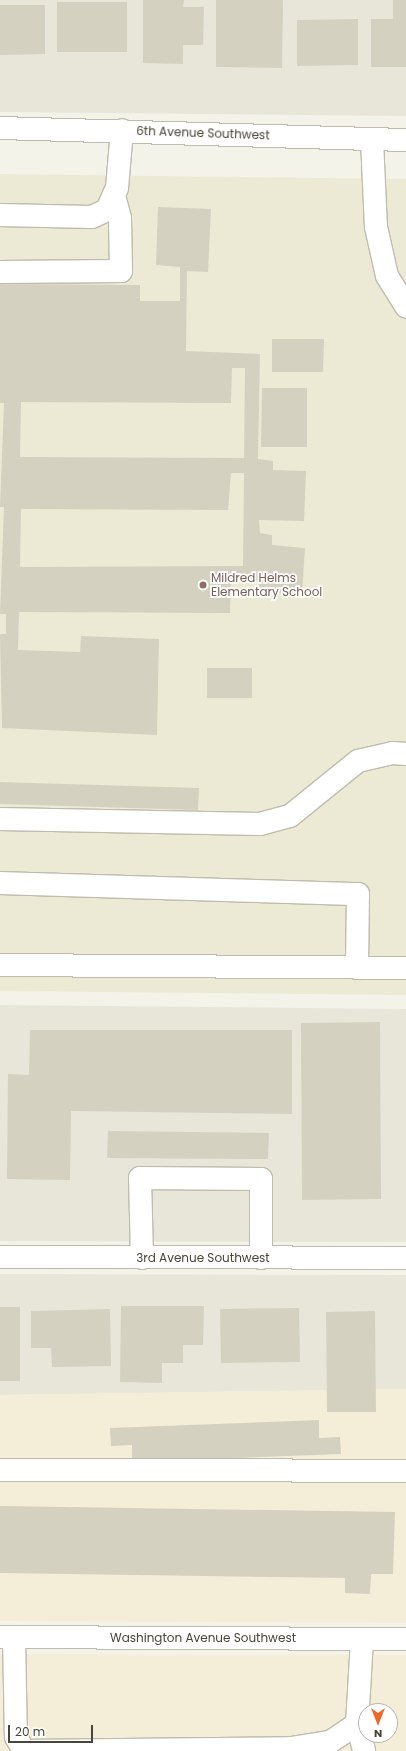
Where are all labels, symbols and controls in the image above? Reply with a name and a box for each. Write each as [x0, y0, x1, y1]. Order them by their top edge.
street label: 6th Avenue Southwest [136, 123, 270, 143]
place label: Mildred Helms Elementary School [211, 571, 322, 599]
marker: Mildred Helms Elementary School [198, 580, 208, 590]
street label: 3rd Avenue Southwest [136, 1251, 270, 1265]
street label: Washington Avenue Southwest [110, 1631, 296, 1645]
north arrow [358, 1703, 398, 1743]
scale bar [10, 1717, 95, 1743]
text: 20 m [15, 1723, 45, 1740]
text: N [374, 1726, 382, 1742]

